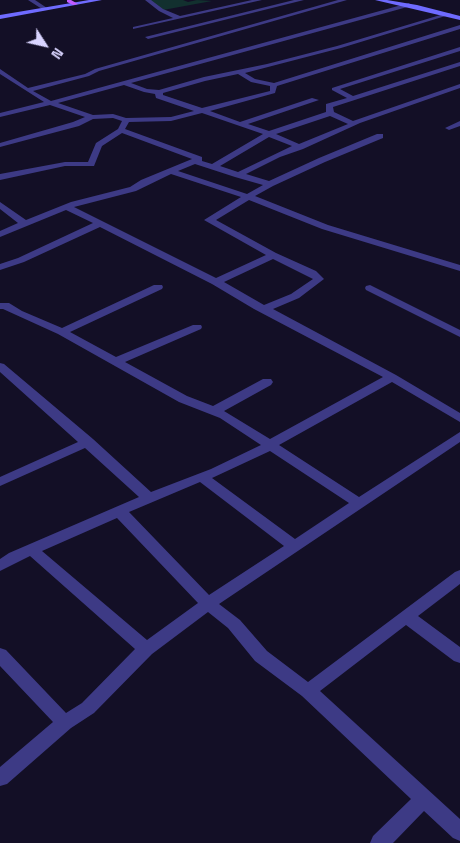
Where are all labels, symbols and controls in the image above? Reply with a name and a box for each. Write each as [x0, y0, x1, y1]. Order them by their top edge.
north arrow [20, 20, 70, 70]
text: N [47, 45, 67, 63]

